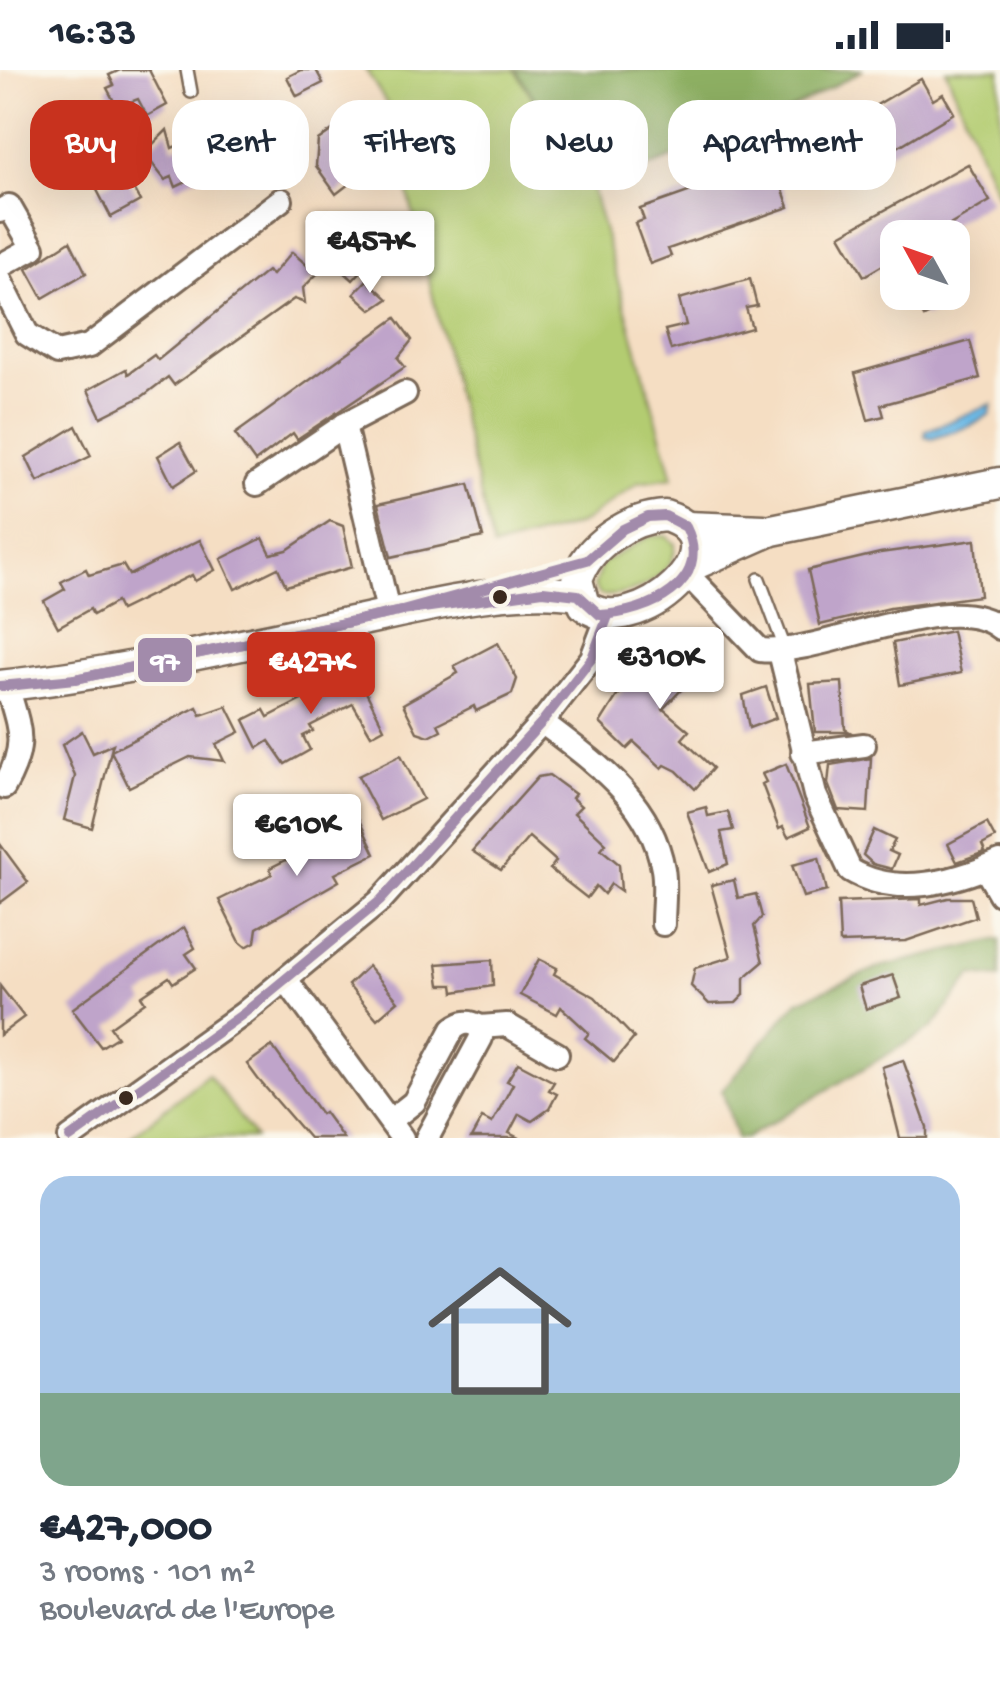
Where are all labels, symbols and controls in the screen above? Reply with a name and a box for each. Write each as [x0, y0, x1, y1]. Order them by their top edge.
text: 16:33 [50, 13, 136, 57]
chip: Buy [30, 100, 152, 190]
chip: Rent [172, 100, 309, 190]
chip: Filters [329, 100, 490, 190]
chip: New [510, 100, 648, 190]
chip: Apartment [668, 100, 896, 190]
pin: €457K [300, 211, 440, 296]
north arrow [880, 220, 970, 310]
map controls [880, 220, 970, 310]
text: €457K [327, 224, 413, 262]
unlabelled marker [490, 587, 510, 607]
pin: €310K [590, 627, 730, 712]
pin: €427K [241, 632, 381, 717]
line badge: 97 [136, 636, 194, 684]
text: €310K [618, 640, 702, 678]
text: €427K [269, 645, 353, 683]
text: 97 [149, 648, 181, 681]
pin: €610K [227, 794, 367, 879]
text: €610K [255, 807, 339, 845]
unlabelled marker [116, 1088, 136, 1108]
icon: home [410, 1241, 590, 1421]
text: €427,000 [40, 1506, 212, 1555]
text: 3 rooms · 101 m² [40, 1555, 255, 1593]
text: Boulevard de l'Europe [40, 1593, 334, 1631]

